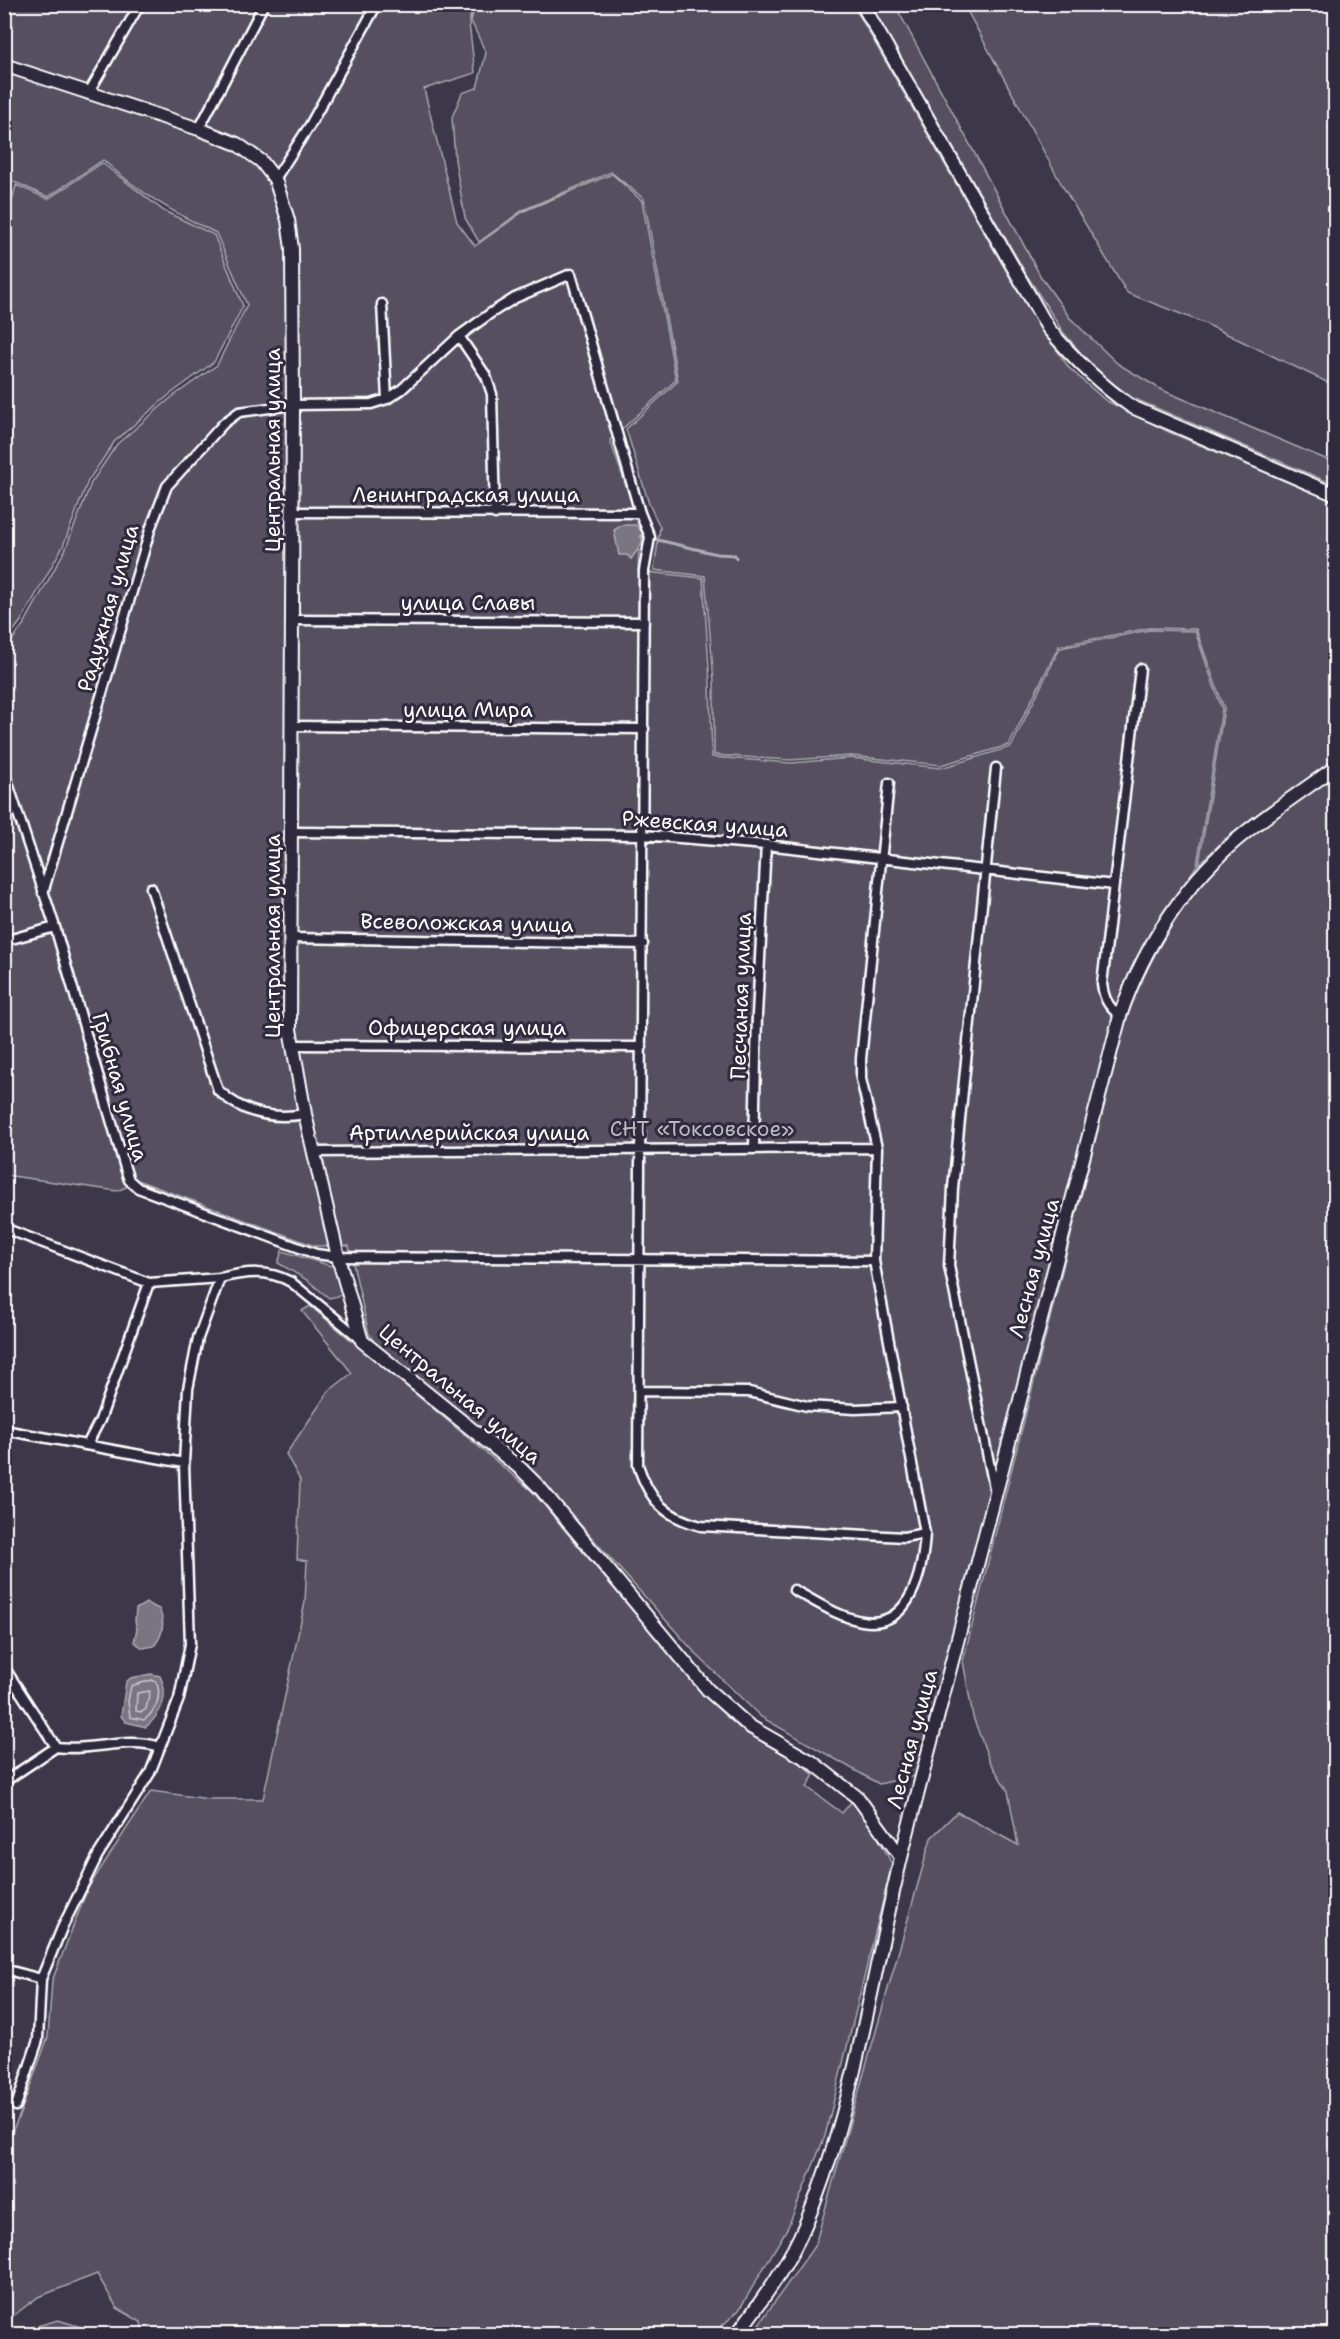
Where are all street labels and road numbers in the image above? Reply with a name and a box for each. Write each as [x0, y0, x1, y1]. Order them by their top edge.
street label: Центральная улица [259, 348, 287, 552]
street label: Ленинградская улица [352, 481, 580, 509]
street label: Радужная улица [71, 521, 145, 695]
street label: улица Славы [401, 589, 535, 617]
street label: улица Мира [403, 696, 533, 724]
street label: Ржевская улица [621, 804, 789, 844]
street label: Центральная улица [259, 834, 287, 1038]
street label: Всеволожская улица [360, 907, 574, 939]
street label: Песчаная улица [724, 912, 758, 1080]
street label: Грибная улица [85, 1009, 155, 1165]
street label: Офицерская улица [368, 1014, 566, 1042]
street label: Артиллерийская улица [349, 1119, 589, 1147]
street label: Лесная улица [1002, 1195, 1066, 1341]
street label: Центральная улица [373, 1318, 547, 1470]
street label: Лесная улица [880, 1666, 944, 1812]

